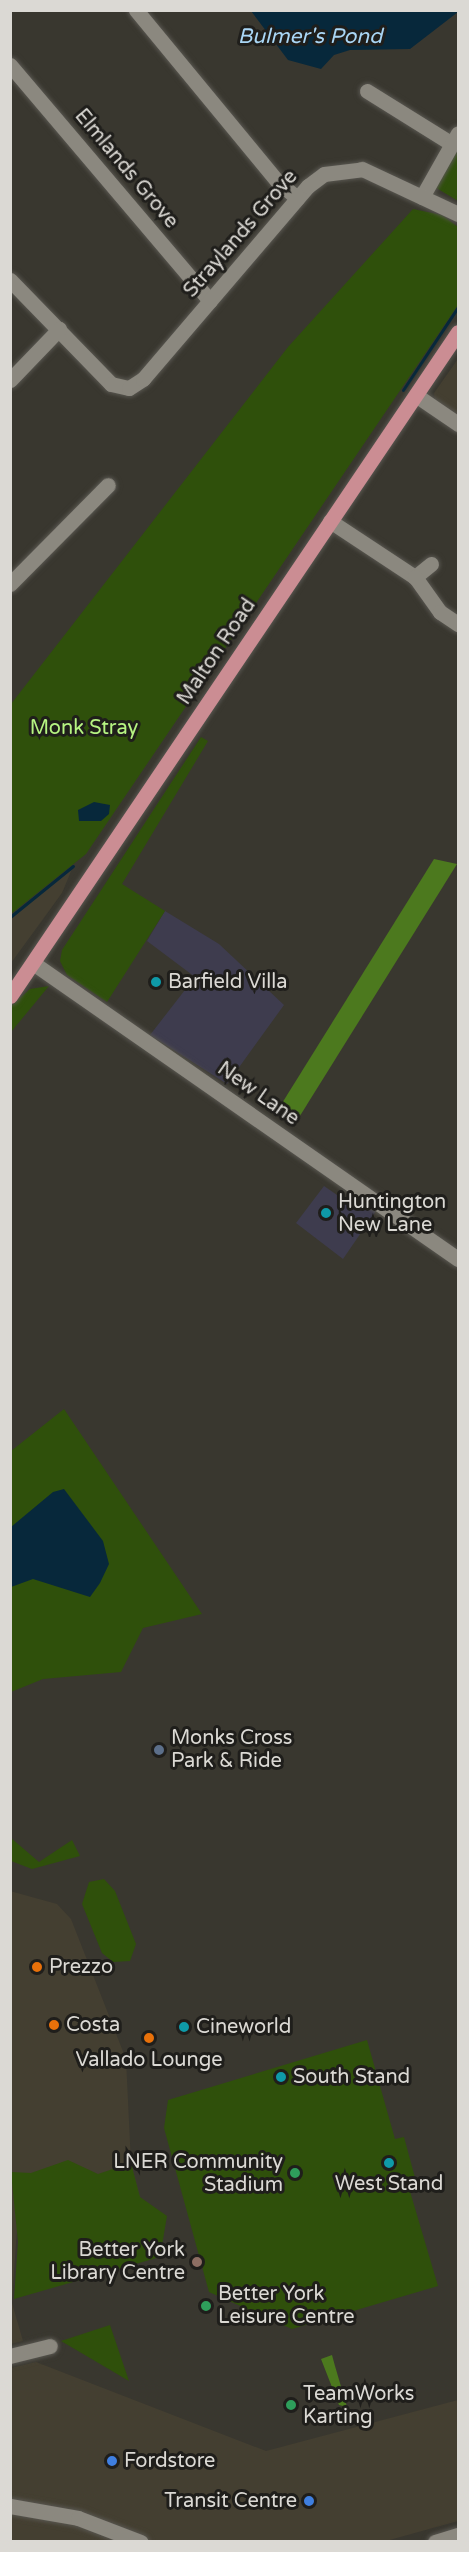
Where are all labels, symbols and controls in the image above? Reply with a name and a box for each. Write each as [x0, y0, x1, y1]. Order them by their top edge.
water label: Bulmer's Pond [238, 24, 382, 50]
street label: Elmlands Grove [69, 105, 183, 233]
street label: Straylands Grove [179, 165, 303, 303]
street label: Malton Road [173, 594, 261, 710]
park label: Monk Stray [30, 716, 138, 740]
place label: Barfield Villa [168, 970, 287, 994]
marker: Barfield Villa [149, 975, 163, 989]
street label: New Lane [212, 1057, 304, 1131]
place label: Huntington New Lane [338, 1190, 446, 1237]
marker: Huntington New Lane [319, 1206, 333, 1220]
place label: Monks Cross Park & Ride [171, 1726, 292, 1773]
marker: Monks Cross Park & Ride [152, 1743, 166, 1757]
place label: Prezzo [49, 1955, 113, 1979]
marker: Prezzo [30, 1960, 44, 1974]
place label: Costa [66, 2013, 120, 2037]
place label: Cineworld [196, 2015, 291, 2039]
marker: Costa [47, 2018, 61, 2032]
marker: Cineworld [177, 2020, 191, 2034]
marker: Vallado Lounge [142, 2031, 156, 2045]
place label: Vallado Lounge [75, 2048, 223, 2072]
place label: South Stand [293, 2065, 410, 2089]
marker: South Stand [274, 2070, 288, 2084]
place label: LNER Community Stadium [113, 2150, 283, 2197]
marker: West Stand [382, 2156, 396, 2170]
marker: LNER Community Stadium [288, 2166, 302, 2180]
place label: West Stand [335, 2172, 443, 2196]
place label: Better York Library Centre [50, 2238, 185, 2285]
marker: Better York Library Centre [190, 2255, 204, 2269]
place label: Better York Leisure Centre [218, 2282, 355, 2329]
marker: Better York Leisure Centre [199, 2299, 213, 2313]
place label: TeamWorks Karting [303, 2382, 414, 2429]
marker: TeamWorks Karting [284, 2398, 298, 2412]
place label: Fordstore [124, 2449, 215, 2473]
marker: Fordstore [105, 2454, 119, 2468]
place label: Transit Centre [164, 2489, 297, 2513]
marker: Transit Centre [302, 2494, 316, 2508]

